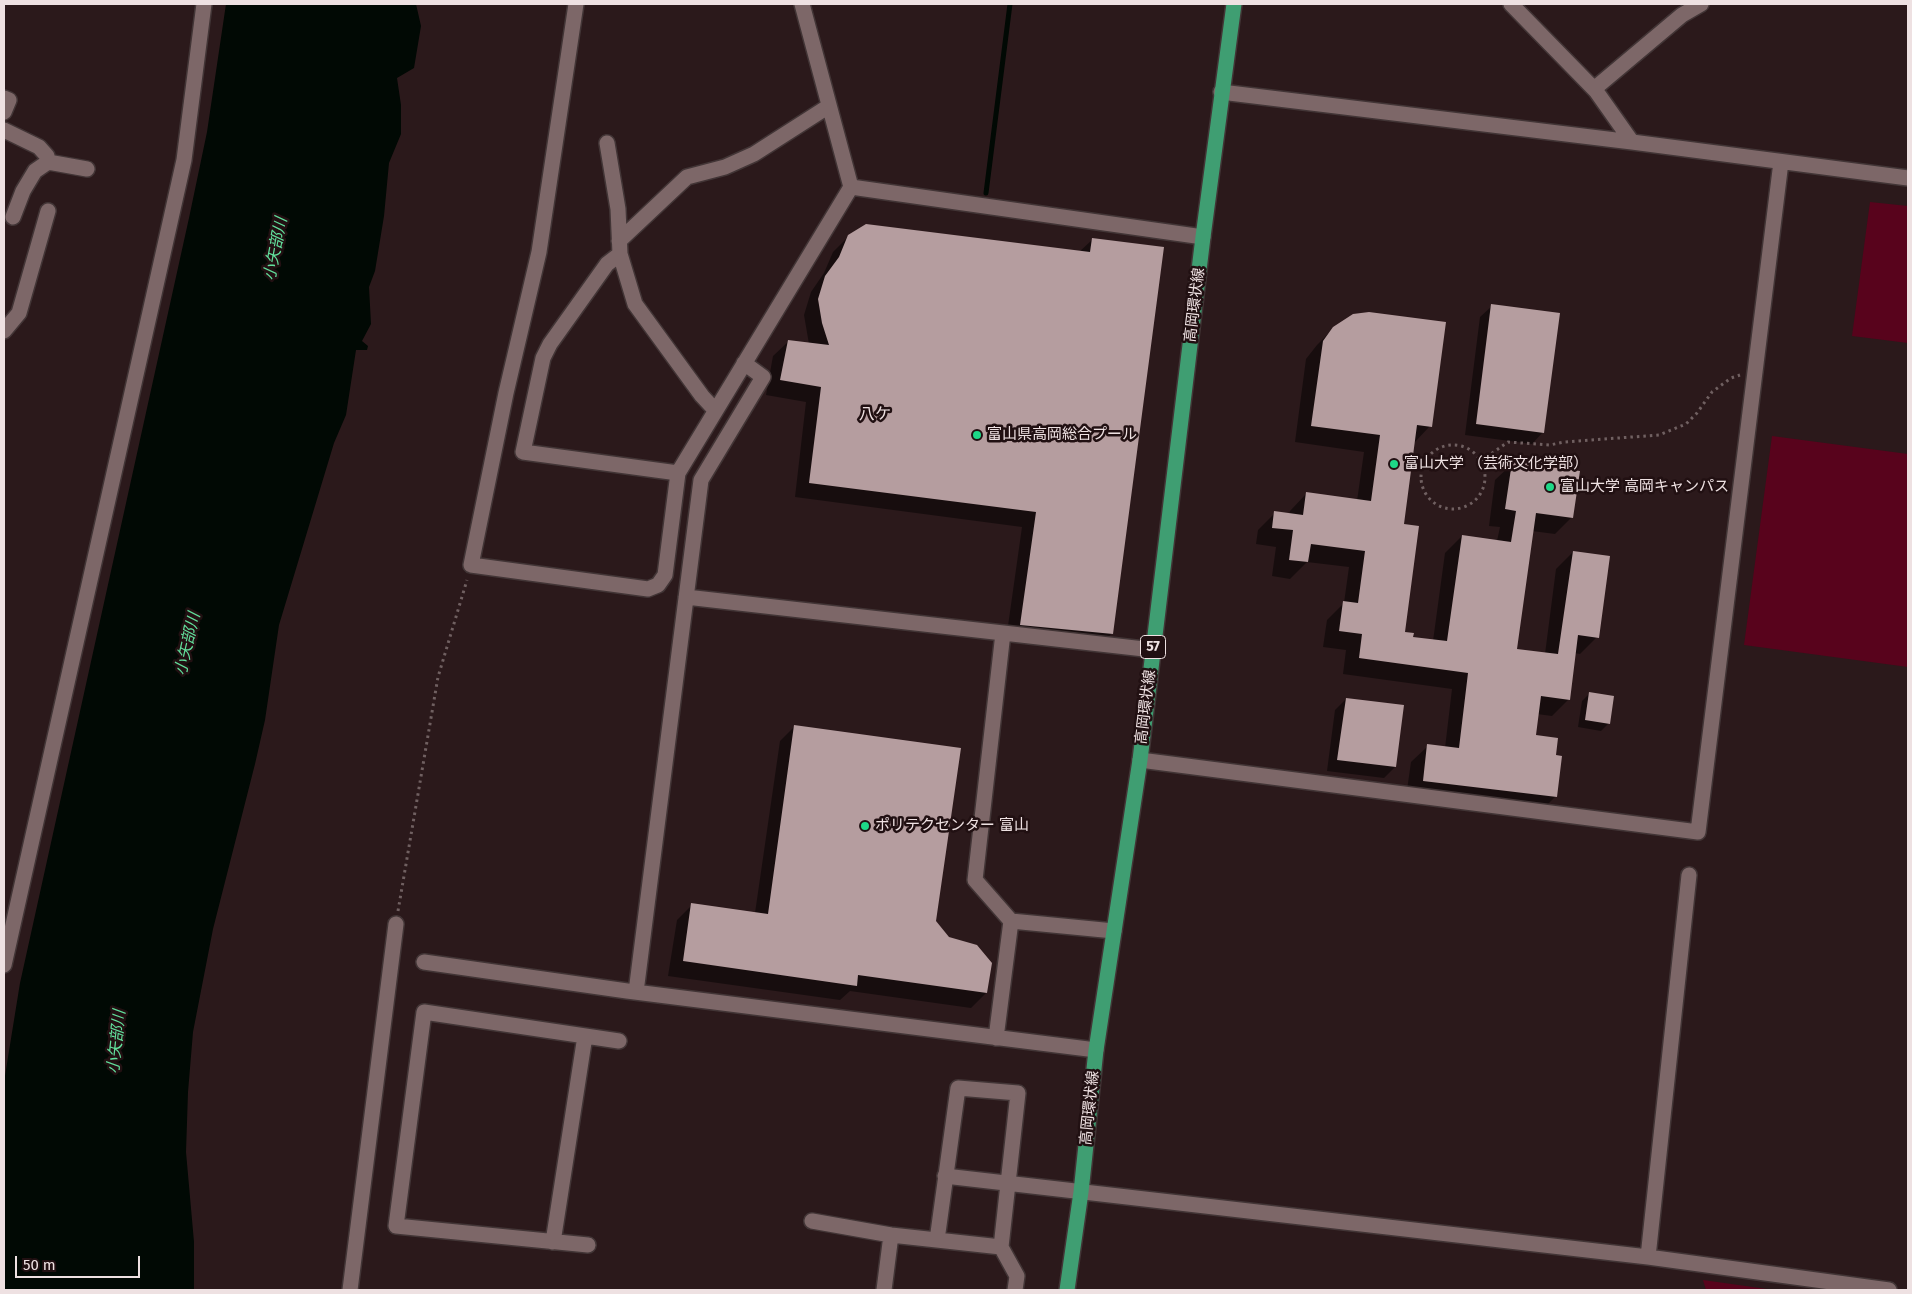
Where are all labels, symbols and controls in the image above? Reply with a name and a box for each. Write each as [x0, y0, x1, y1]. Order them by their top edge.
water label: 小矢部川 [260, 216, 292, 282]
street label: 高岡環状線 [1181, 267, 1209, 343]
district label: 八ケ [859, 405, 891, 425]
place label: 富山県高岡総合プール [987, 426, 1137, 444]
marker: 富山県高岡総合プール [971, 429, 983, 441]
place label: 富山大学 （芸術文化学部） [1404, 455, 1588, 473]
marker: 富山大学 （芸術文化学部） [1388, 458, 1400, 470]
place label: 富山大学 高岡キャンパス [1560, 478, 1729, 496]
marker: 富山大学 高岡キャンパス [1544, 481, 1556, 493]
water label: 小矢部川 [171, 611, 205, 677]
road number: 57 [1140, 636, 1166, 659]
street label: 高岡環状線 [1132, 669, 1160, 745]
place label: ポリテクセンター 富山 [875, 817, 1029, 835]
marker: ポリテクセンター 富山 [859, 820, 871, 832]
water label: 小矢部川 [104, 1009, 130, 1075]
street label: 高岡環状線 [1077, 1070, 1103, 1146]
scale bar [18, 1246, 142, 1278]
text: 50 m [23, 1256, 56, 1274]

